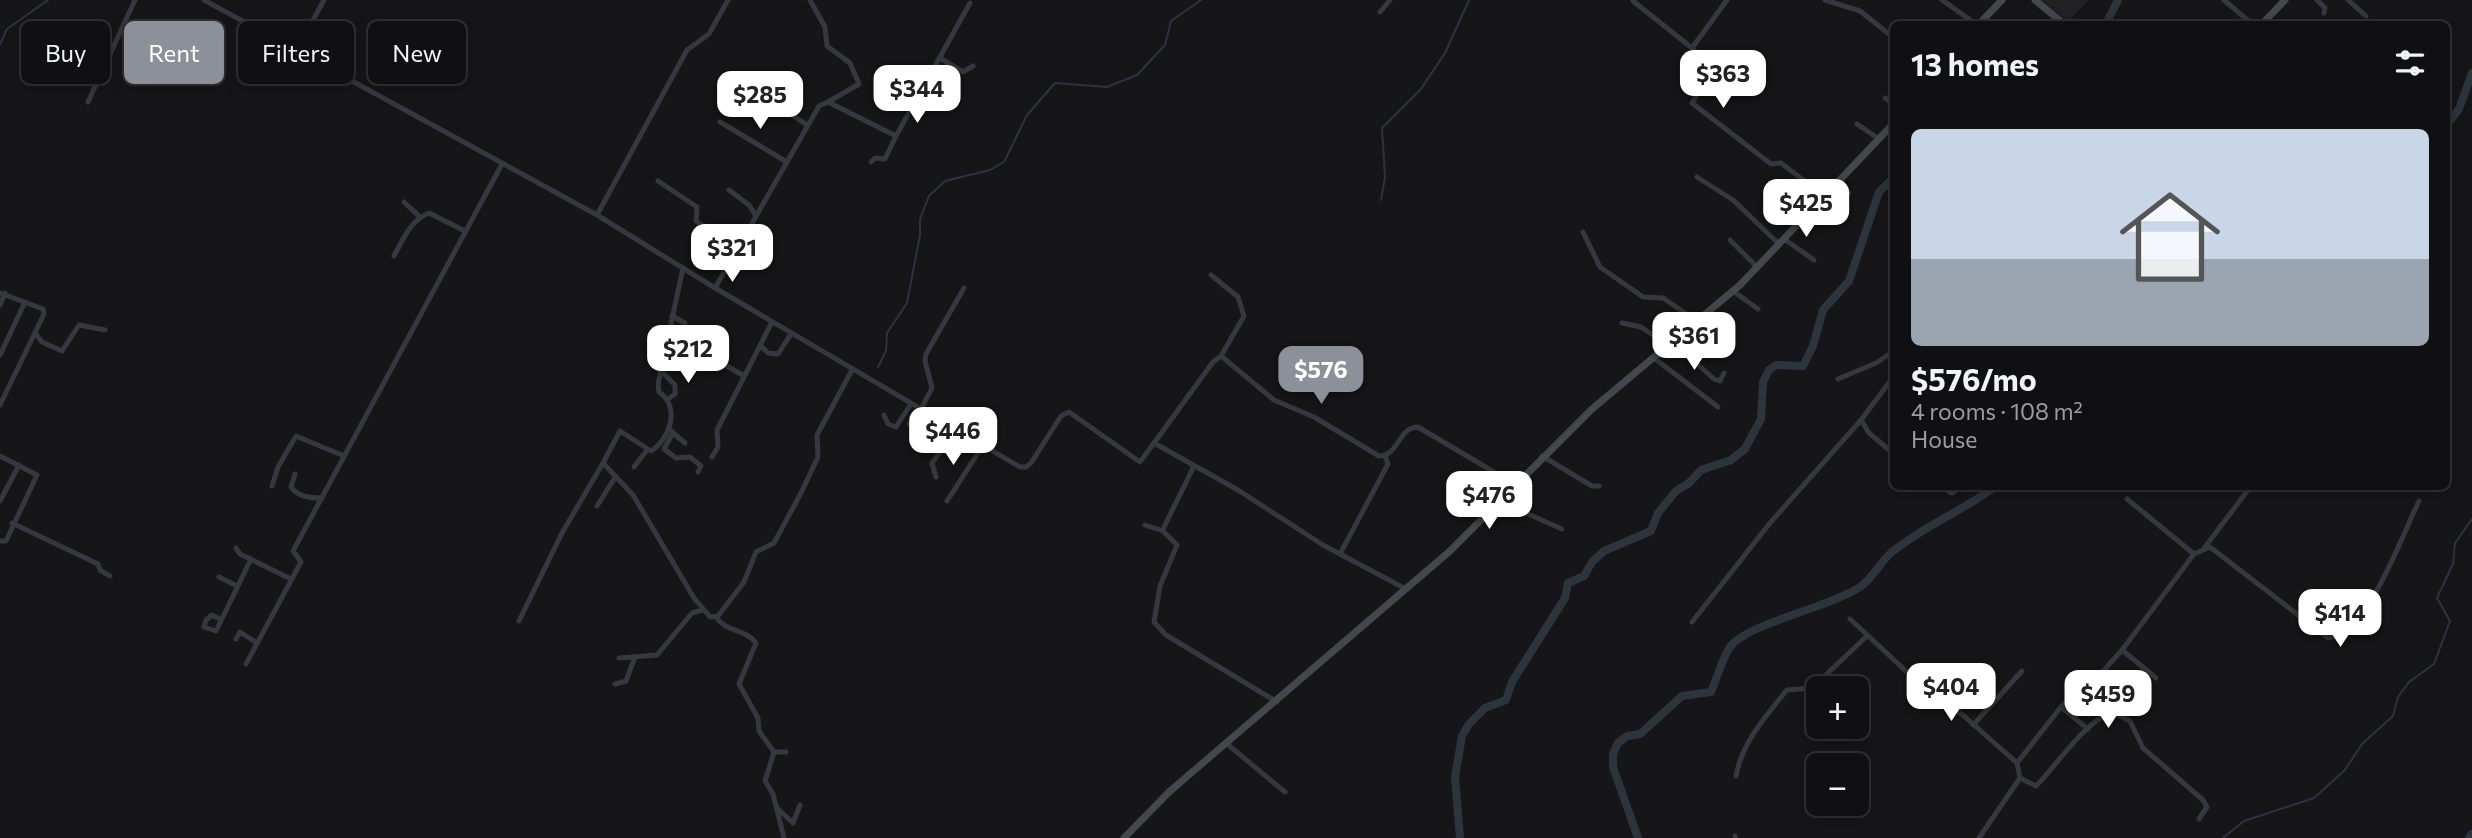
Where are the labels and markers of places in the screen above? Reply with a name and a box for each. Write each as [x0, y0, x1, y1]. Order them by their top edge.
pin: $363 [1682, 50, 1764, 110]
pin: $344 [876, 66, 958, 125]
pin: $285 [719, 72, 801, 131]
pin: $425 [1765, 180, 1847, 239]
pin: $321 [691, 224, 773, 284]
pin: $361 [1653, 312, 1735, 372]
pin: $212 [647, 326, 729, 385]
pin: $576 [1280, 346, 1362, 406]
pin: $446 [912, 407, 994, 467]
pin: $476 [1448, 472, 1530, 531]
pin: $414 [2299, 590, 2381, 649]
pin: $404 [1910, 664, 1992, 723]
pin: $459 [2067, 670, 2149, 730]

